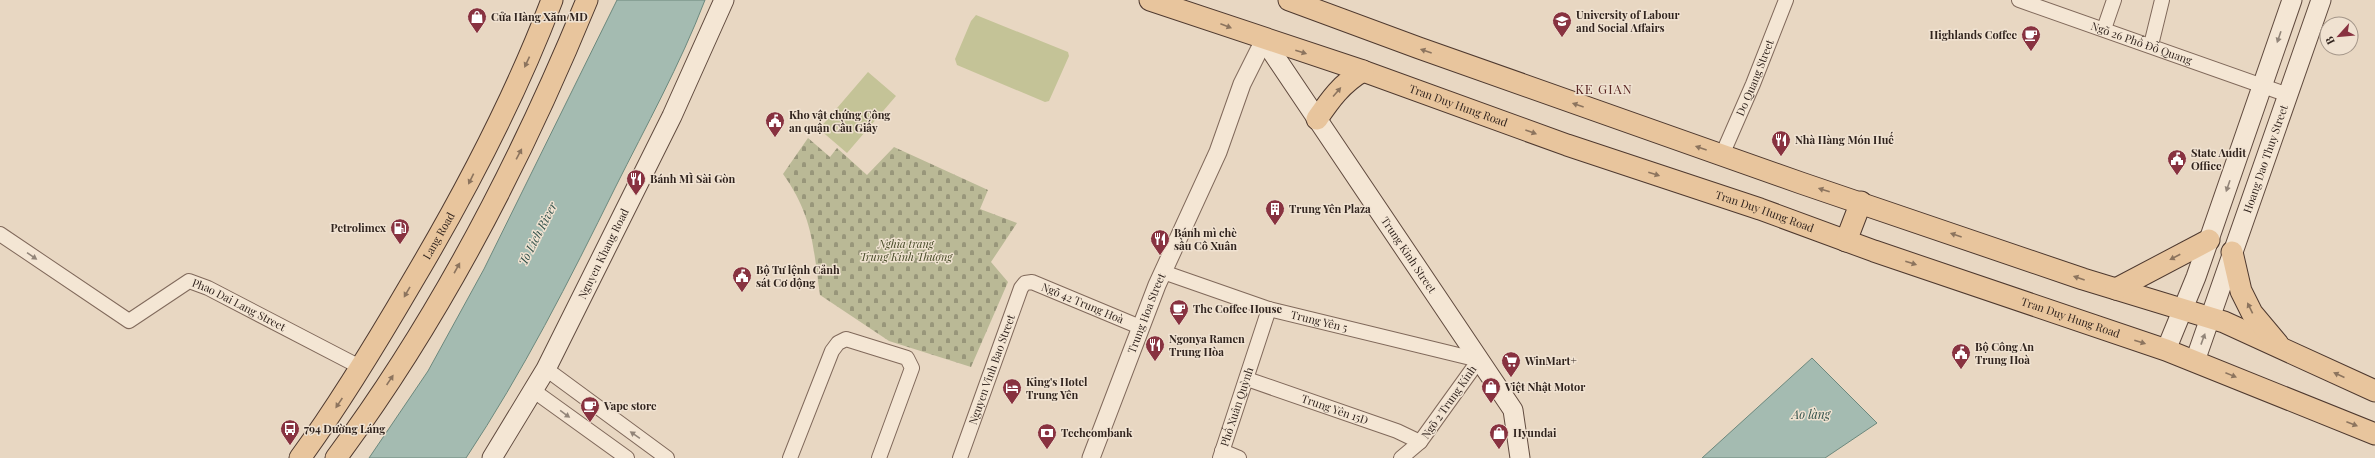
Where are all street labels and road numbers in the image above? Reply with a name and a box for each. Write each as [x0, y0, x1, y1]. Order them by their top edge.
street label: Ngõ 26 Phố Đỗ Quang [2089, 18, 2195, 68]
street label: Do Quang Street [1732, 37, 1777, 118]
street label: Tran Duy Hung Road [1407, 80, 1510, 130]
street label: Hoang Dao Thuy Street [2239, 102, 2291, 215]
street label: Tran Duy Hung Road [1713, 187, 1817, 235]
street label: Nguyen Khang Road [574, 205, 632, 301]
street label: Lang Road [419, 209, 458, 262]
street label: Trung Kinh Street [1378, 213, 1440, 296]
street label: Trung Hoa Street [1124, 270, 1169, 355]
street label: Phao Dai Lang Street [190, 275, 289, 334]
street label: Ngõ 42 Trung Hoà [1039, 279, 1127, 327]
street label: Tran Duy Hung Road [2019, 293, 2123, 341]
street label: Trung Yên 5 [1289, 307, 1350, 335]
street label: Nguyen Vinh Bao Street [965, 312, 1018, 427]
street label: Ngõ 2 Trung Kính [1418, 362, 1480, 441]
street label: Phố Xuân Quỳnh [1216, 364, 1257, 448]
street label: Trung Yên 15D [1300, 390, 1371, 428]

